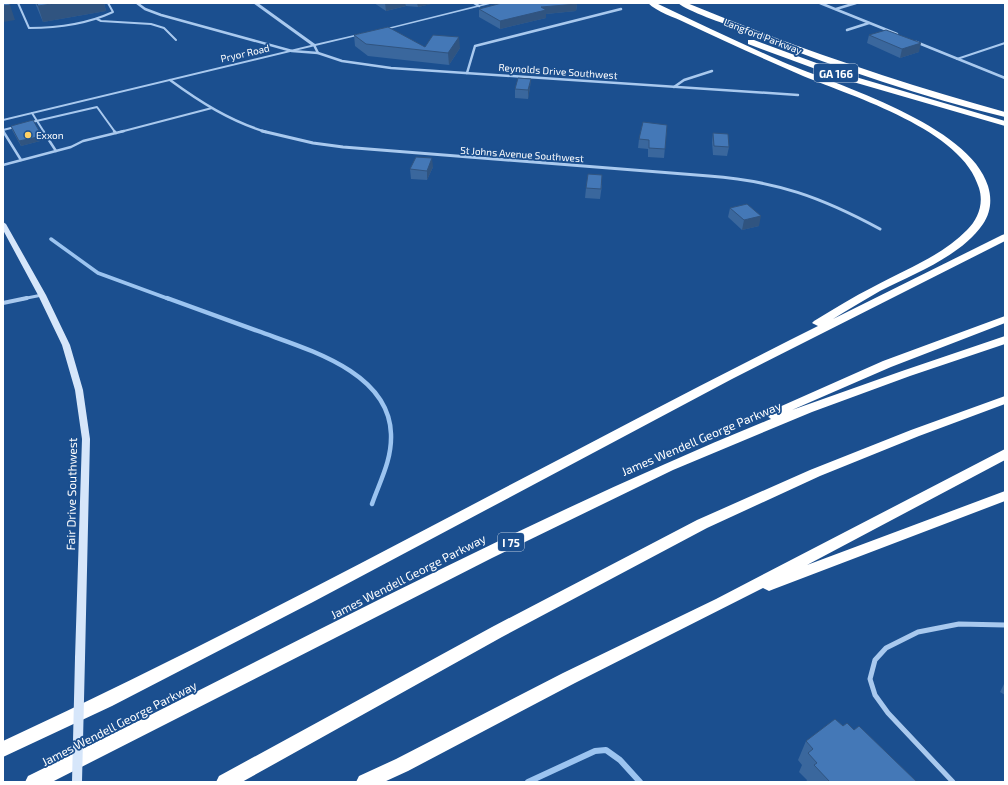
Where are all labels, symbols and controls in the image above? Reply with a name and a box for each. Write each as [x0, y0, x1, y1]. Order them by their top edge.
street label: Langford Parkway [722, 16, 804, 57]
street label: Pryor Road [219, 42, 271, 64]
street label: Reynolds Drive Southwest [498, 61, 618, 81]
road number: GA 166 [814, 64, 858, 82]
place label: Exxon [36, 129, 64, 141]
marker: Exxon [23, 130, 33, 140]
street label: St Johns Avenue Southwest [460, 144, 584, 164]
street label: James Wendell George Parkway [619, 398, 784, 478]
street label: Fair Drive Southwest [63, 437, 79, 551]
street label: James Wendell George Parkway [328, 530, 489, 621]
road number: I 75 [498, 533, 524, 551]
street label: James Wendell George Parkway [39, 677, 200, 768]

